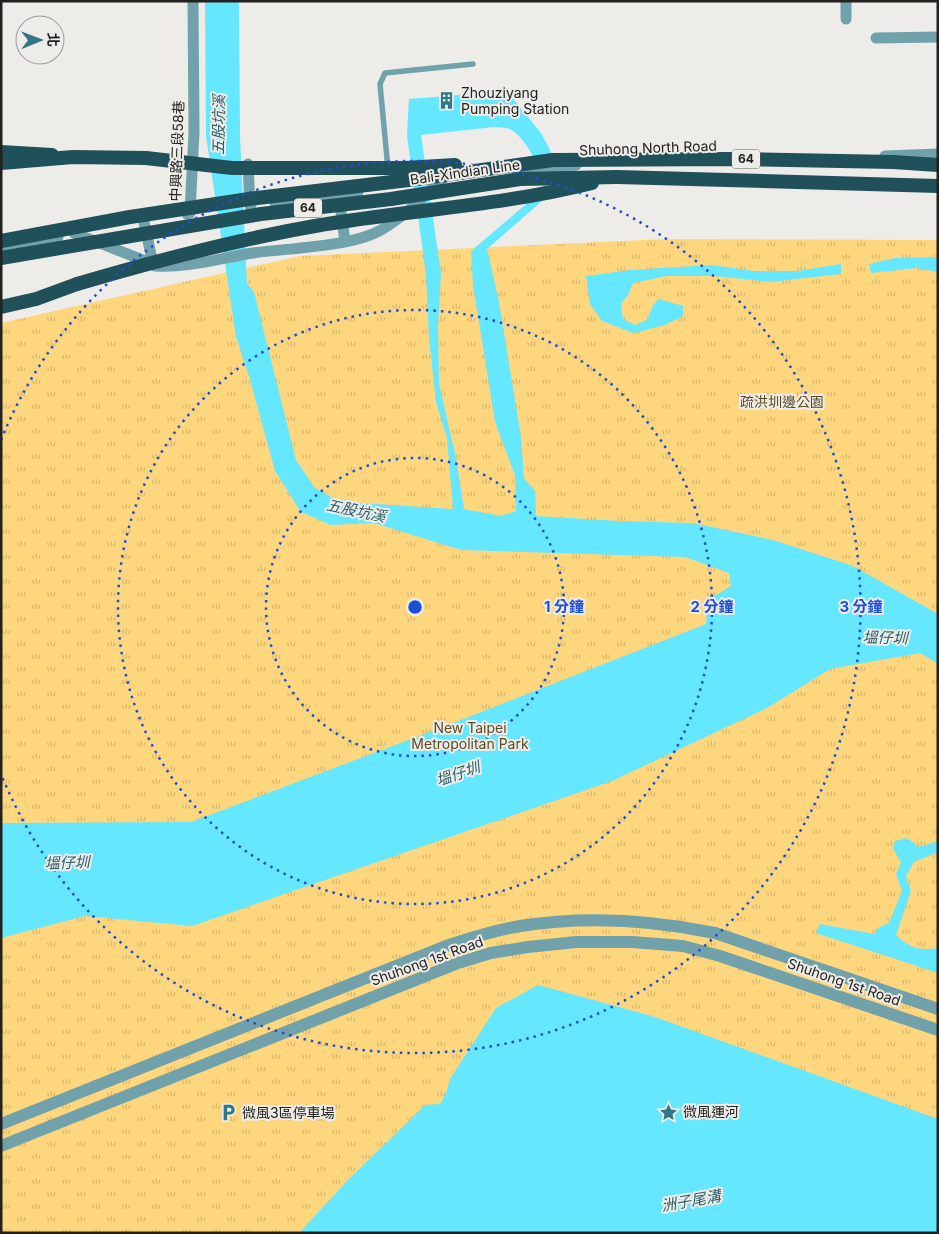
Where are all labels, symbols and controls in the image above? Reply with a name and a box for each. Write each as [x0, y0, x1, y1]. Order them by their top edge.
north arrow [15, 15, 65, 65]
text: 北 [45, 33, 62, 47]
place label: Zhouziyang Pumping Station [461, 84, 569, 117]
building icon: Zhouziyang Pumping Station [437, 91, 457, 111]
water label: 五股坑溪 [208, 93, 229, 155]
street label: 中興路三段58巷 [166, 100, 187, 202]
street label: Shuhong North Road [579, 137, 717, 158]
road number: 64 [732, 150, 760, 168]
street label: Bali-Xindian Line [409, 155, 521, 188]
road number: 64 [294, 198, 322, 218]
park label: 疏洪圳邊公園 [740, 393, 824, 410]
water label: 五股坑溪 [325, 495, 389, 526]
text: 1 分鐘 [544, 597, 584, 616]
text: 2 分鐘 [690, 597, 734, 616]
text: 3 分鐘 [839, 597, 883, 616]
centre of rings [406, 598, 424, 616]
water label: 塭仔圳 [862, 628, 910, 647]
park label: New Taipei Metropolitan Park [411, 719, 529, 752]
water label: 塭仔圳 [433, 757, 484, 790]
water label: 塭仔圳 [44, 852, 92, 873]
street label: Shuhong 1st Road [368, 932, 485, 989]
street label: Shuhong 1st Road [785, 954, 903, 1009]
place icon: 微風運河 [659, 1102, 679, 1122]
parking icon: 微風3區停車場 [218, 1103, 238, 1123]
place label: 微風運河 [683, 1103, 739, 1120]
place label: 微風3區停車場 [242, 1104, 335, 1121]
water label: 洲子尾溝 [660, 1186, 724, 1215]

